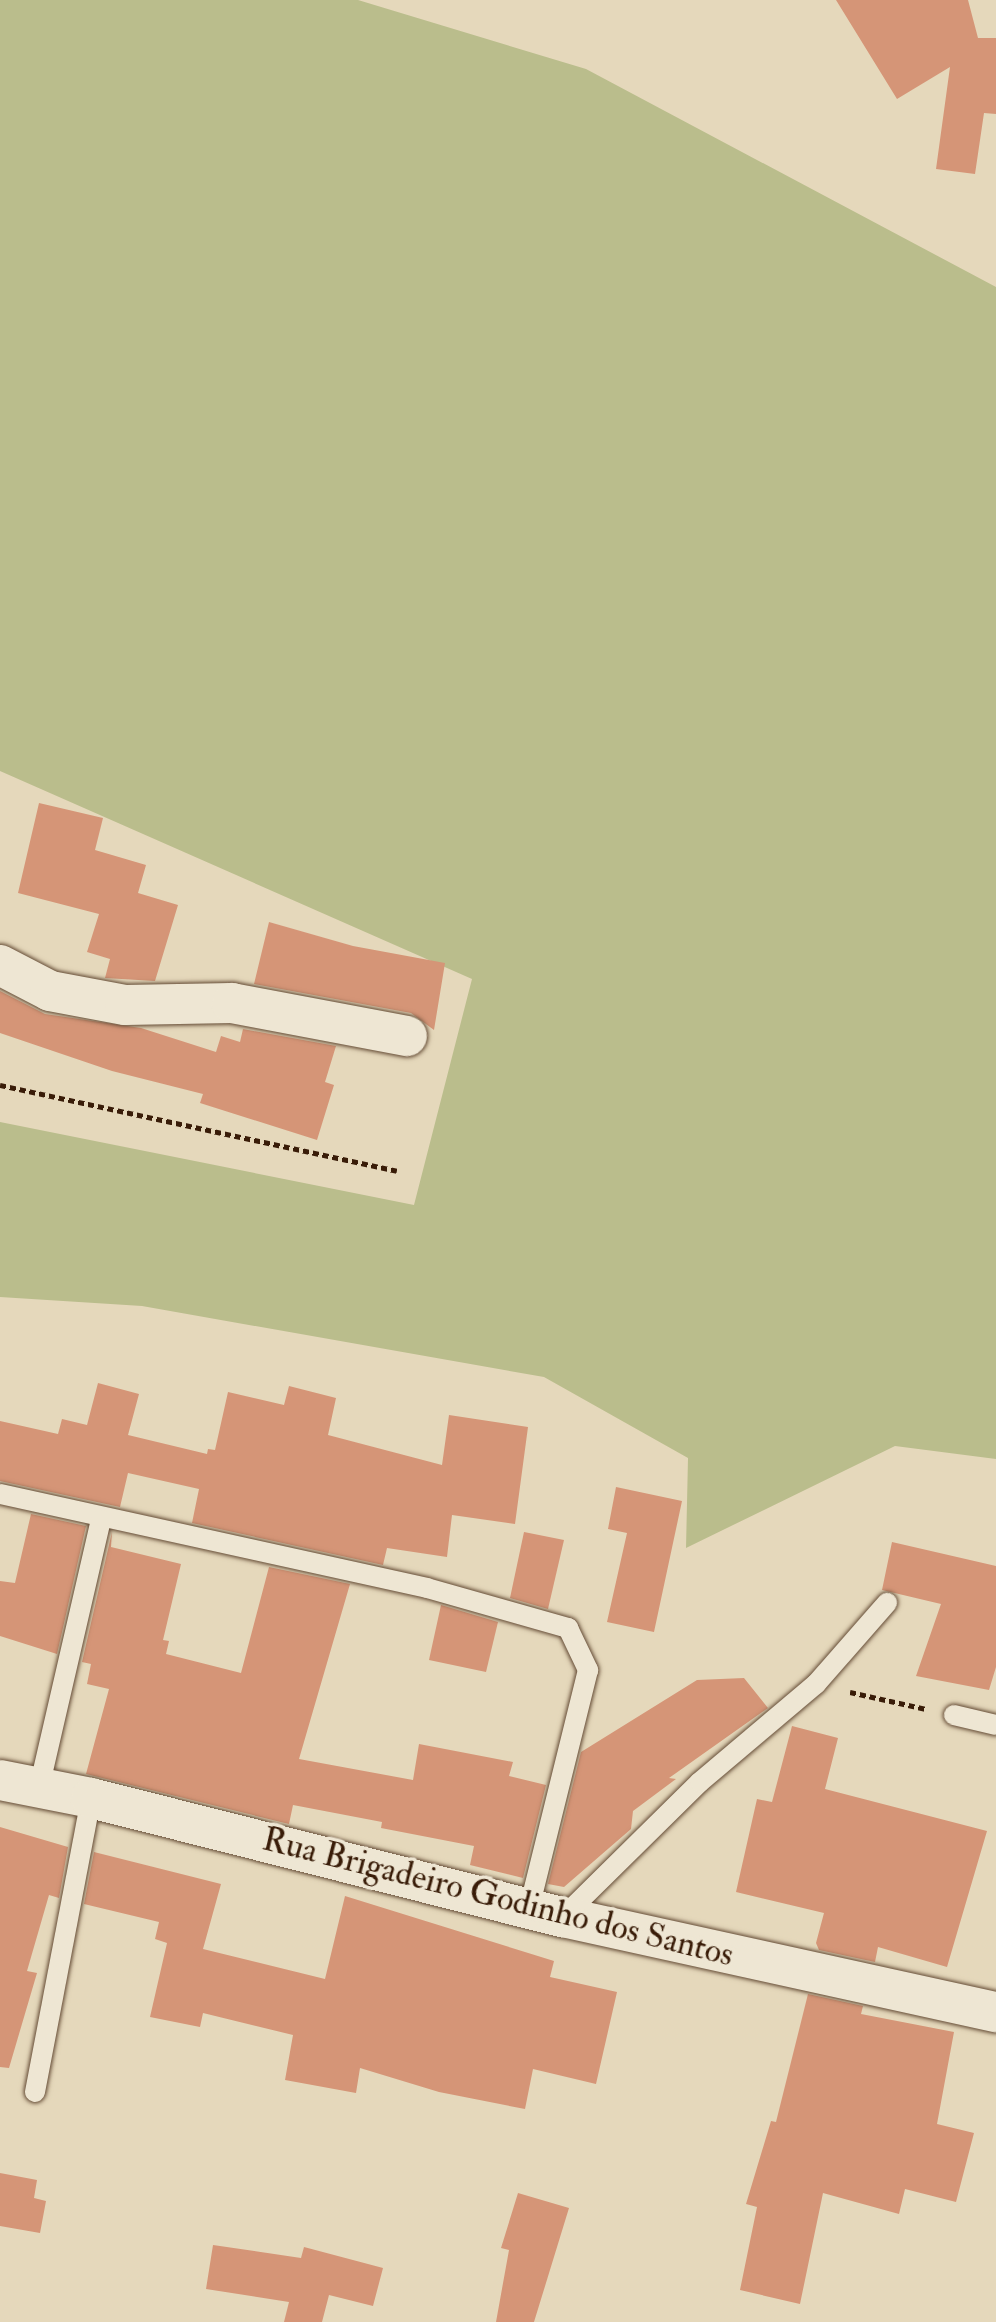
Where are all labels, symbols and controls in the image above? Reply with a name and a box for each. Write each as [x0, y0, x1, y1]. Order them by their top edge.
street label: Rua Brigadeiro Godinho dos Santos [258, 1819, 738, 1975]

